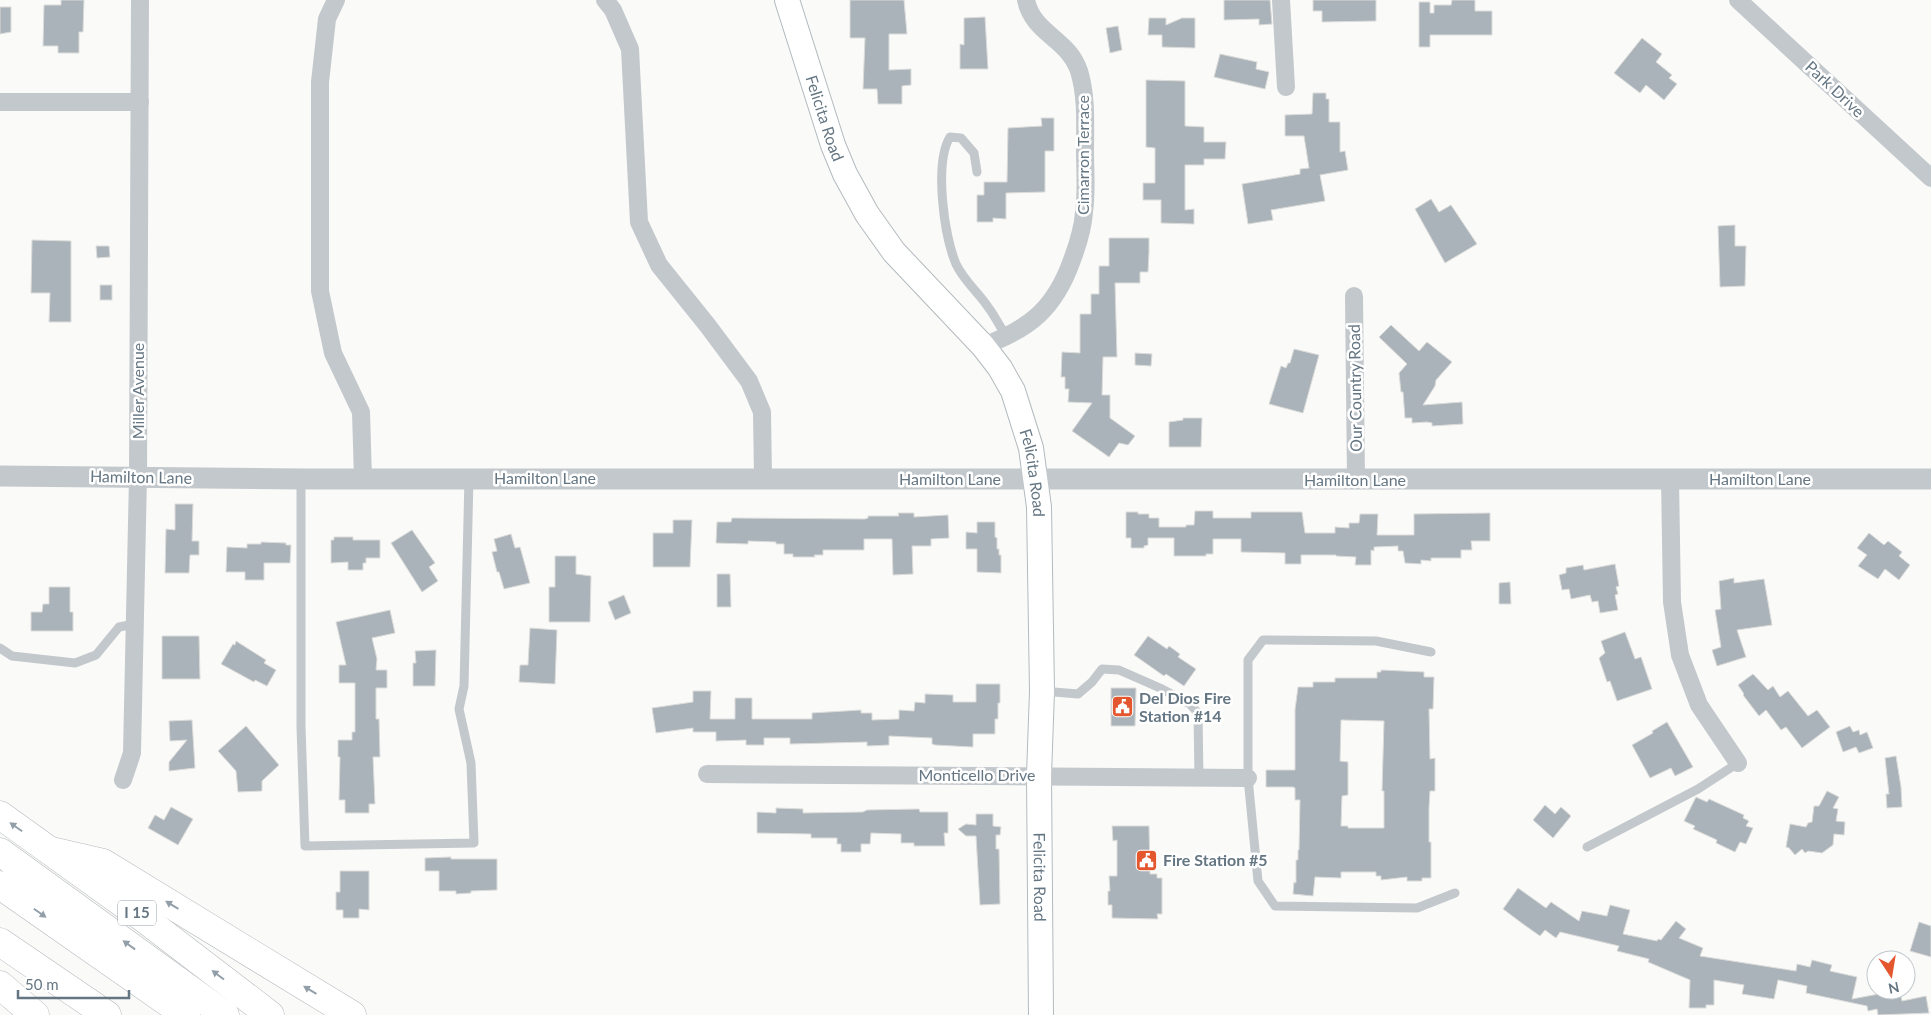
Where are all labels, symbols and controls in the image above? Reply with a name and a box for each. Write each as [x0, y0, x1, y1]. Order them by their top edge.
street label: Park Drive [1802, 57, 1869, 121]
street label: Felicita Road [802, 73, 849, 164]
street label: Cimarron Terrace [1073, 95, 1092, 215]
street label: Our Country Road [1344, 324, 1365, 452]
street label: Miller Avenue [128, 343, 147, 439]
street label: Felicita Road [1016, 426, 1049, 517]
street label: Hamilton Lane [90, 466, 192, 487]
street label: Hamilton Lane [494, 468, 596, 487]
street label: Hamilton Lane [899, 469, 1001, 488]
street label: Hamilton Lane [1709, 469, 1811, 488]
street label: Hamilton Lane [1304, 470, 1406, 489]
place label: Del Dios Fire Station #14 [1139, 688, 1232, 725]
public building icon: Del Dios Fire Station #14 [1111, 695, 1135, 719]
street label: Monticello Drive [918, 765, 1036, 784]
one-way arrow [9, 822, 23, 832]
street label: Felicita Road [1030, 832, 1050, 922]
public building icon: Fire Station #5 [1135, 848, 1159, 872]
place label: Fire Station #5 [1163, 850, 1268, 869]
road number: I 15 [118, 900, 156, 926]
one-way arrow [165, 900, 178, 909]
one-way arrow [33, 908, 47, 918]
one-way arrow [122, 940, 136, 950]
north arrow [1866, 950, 1916, 1000]
scale bar [18, 968, 129, 1000]
one-way arrow [212, 969, 225, 980]
text: 50 m [25, 975, 59, 993]
text: N [1887, 979, 1901, 998]
one-way arrow [304, 985, 317, 994]

